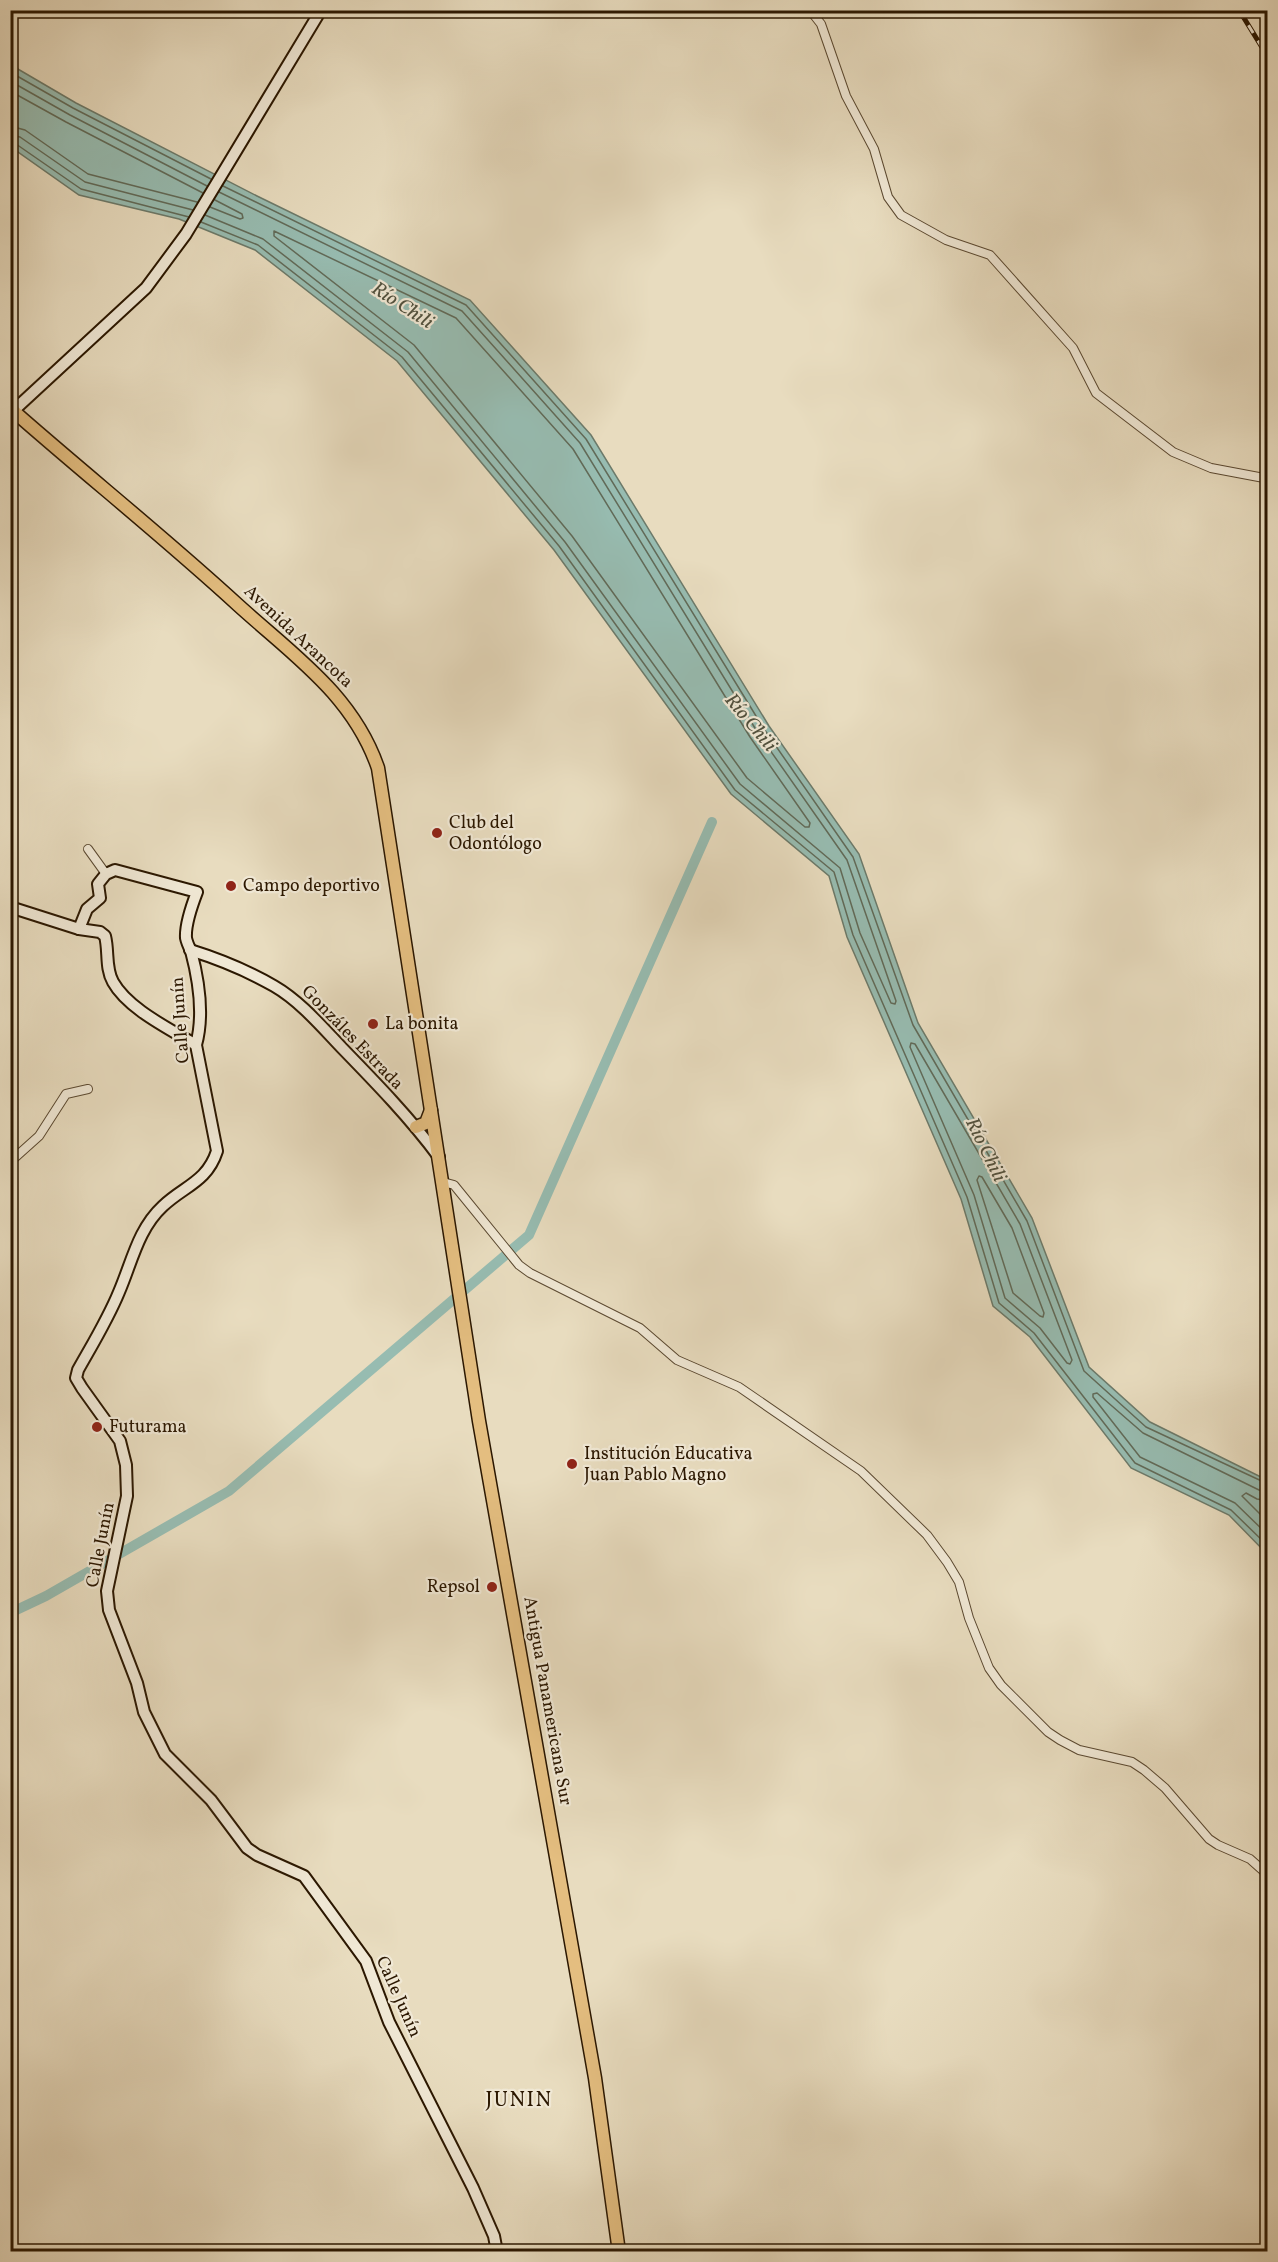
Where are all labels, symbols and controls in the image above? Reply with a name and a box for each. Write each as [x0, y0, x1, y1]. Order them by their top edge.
water label: Río Chili [366, 276, 439, 337]
street label: Avenida Arancota [238, 580, 358, 694]
water label: Río Chili [717, 688, 783, 759]
place label: Club del Odontólogo [449, 811, 542, 857]
marker: Club del Odontólogo [430, 826, 444, 840]
place label: Campo deportivo [243, 874, 380, 899]
marker: Campo deportivo [224, 879, 238, 893]
street label: Calle Junín [165, 976, 196, 1064]
street label: Gonzáles Estrada [295, 980, 409, 1096]
place label: La bonita [385, 1012, 459, 1037]
marker: La bonita [366, 1017, 380, 1031]
water label: Río Chili [957, 1113, 1013, 1188]
place label: Futurama [109, 1415, 187, 1440]
marker: Futurama [90, 1420, 104, 1434]
place label: Institución Educativa Juan Pablo Magno [584, 1442, 753, 1488]
marker: Institución Educativa Juan Pablo Magno [565, 1457, 579, 1471]
street label: Calle Junín [80, 1500, 122, 1590]
place label: Repsol [427, 1575, 480, 1600]
marker: Repsol [485, 1580, 499, 1594]
street label: Antigua Panamericana Sur [516, 1595, 578, 1808]
street label: Calle Junín [369, 1952, 427, 2042]
district label: JUNIN [485, 2086, 553, 2115]

